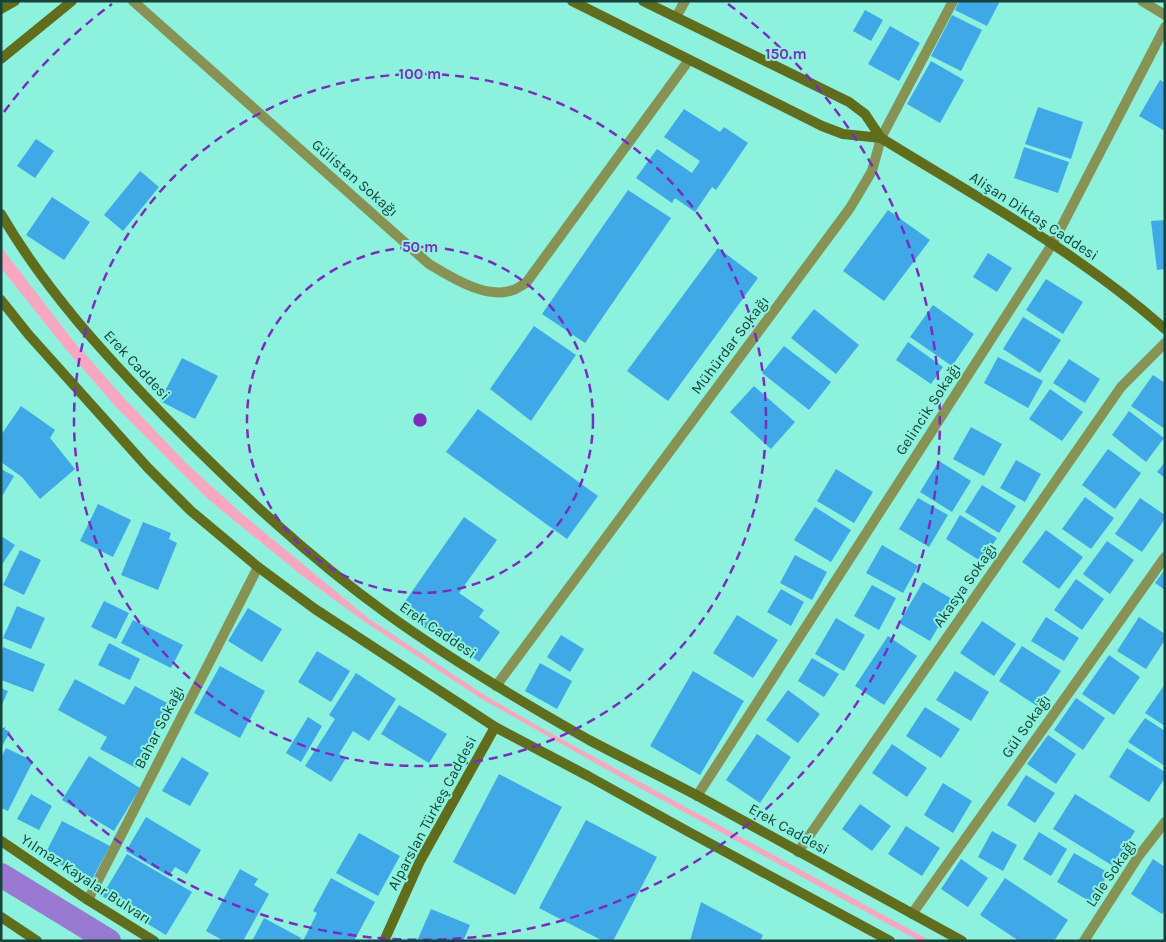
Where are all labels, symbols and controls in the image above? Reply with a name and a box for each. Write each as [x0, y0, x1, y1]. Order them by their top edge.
text: 150 m [765, 45, 807, 63]
text: 100 m [399, 65, 441, 83]
street label: Gülistan Sokağı [308, 136, 402, 220]
street label: Alişan Diktaş Caddesi [966, 168, 1102, 264]
text: 50 m [402, 238, 438, 256]
street label: Mühürdar Sokağı [687, 292, 773, 398]
street label: Erek Caddesi [100, 326, 174, 404]
street label: Gelincik Sokağı [892, 360, 964, 458]
centre of rings [411, 411, 429, 429]
street label: Akasya Sokağı [929, 539, 1001, 631]
street label: Erek Caddesi [396, 598, 480, 662]
street label: Bahar Sokağı [130, 682, 188, 772]
street label: Gül Sokağı [998, 691, 1054, 761]
street label: Alparslan Türkeş Caddesi [384, 733, 480, 893]
street label: Erek Caddesi [746, 800, 832, 858]
street label: Yılmaz Kayalar Bulvarı [17, 830, 155, 928]
street label: Lale Sokağı [1082, 836, 1140, 910]

